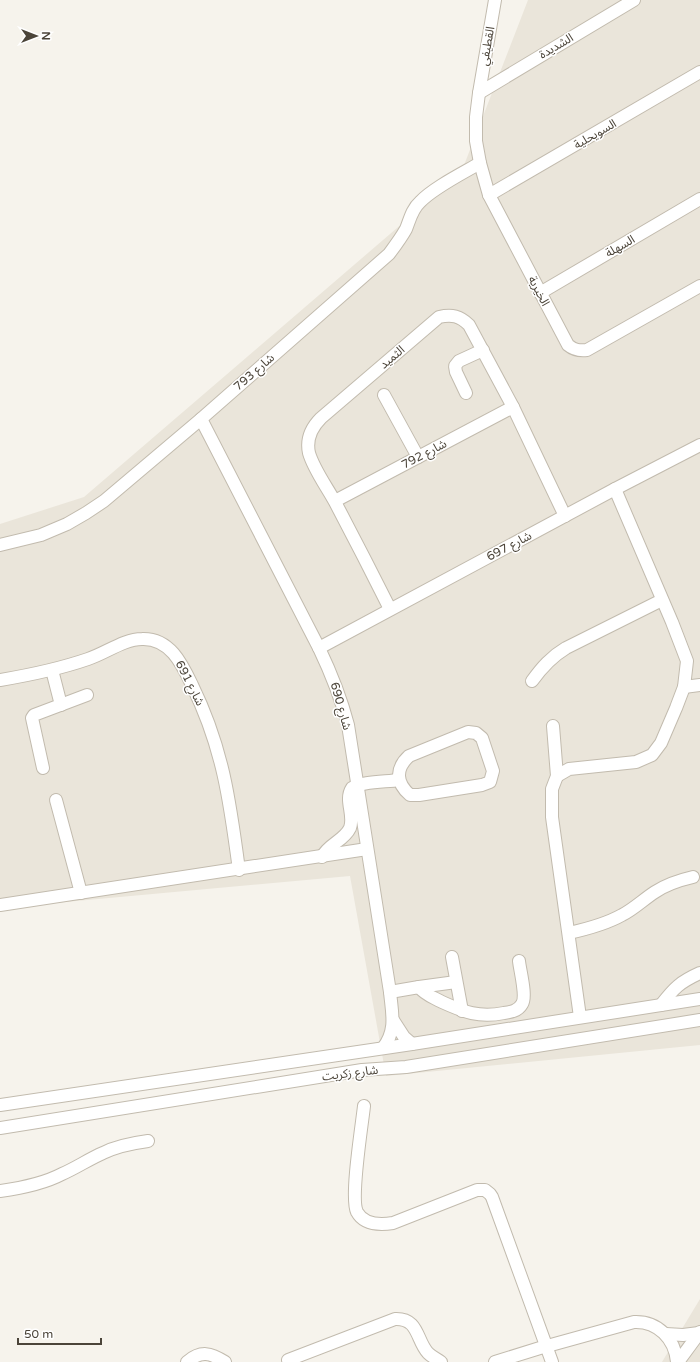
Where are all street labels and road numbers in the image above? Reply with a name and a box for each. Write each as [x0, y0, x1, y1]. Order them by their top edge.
street label: القطيفي [477, 25, 500, 67]
street label: الشديدة [536, 30, 576, 62]
street label: السويحلية [571, 116, 619, 152]
street label: السهلة [603, 232, 637, 260]
street label: الخيرية [525, 274, 553, 309]
street label: الثميد [377, 342, 407, 371]
street label: شارع 793 [231, 351, 278, 395]
street label: شارع 792 [399, 436, 450, 473]
street label: شارع 697 [484, 528, 535, 565]
street label: شارع 691 [171, 658, 207, 709]
street label: شارع 690 [326, 680, 354, 732]
street label: شارع زكريت [321, 1063, 379, 1085]

